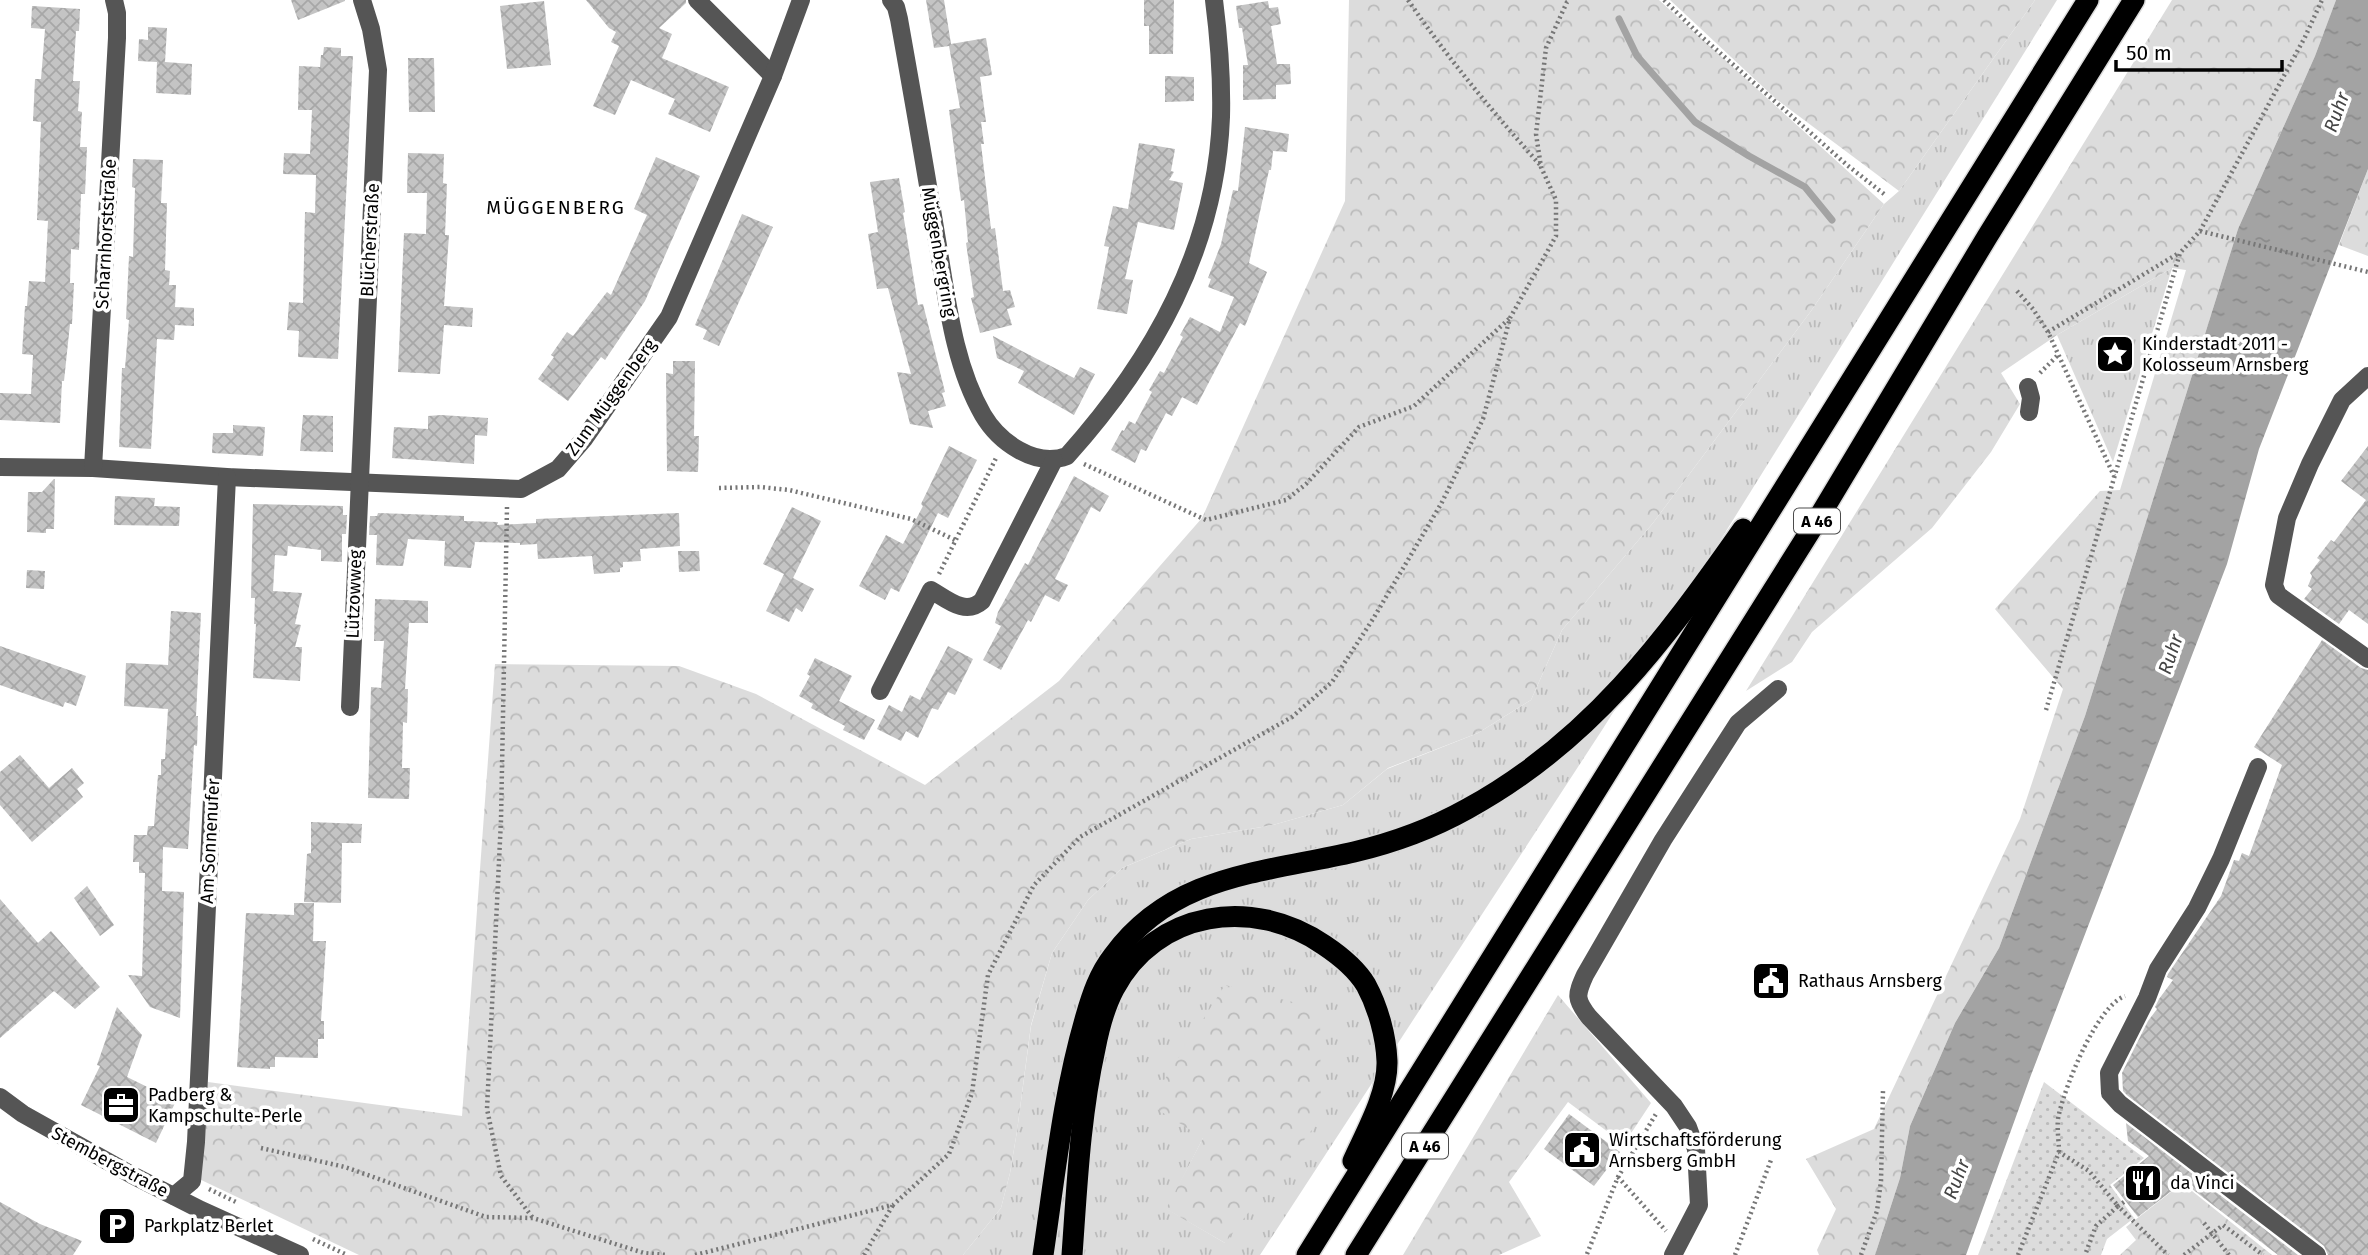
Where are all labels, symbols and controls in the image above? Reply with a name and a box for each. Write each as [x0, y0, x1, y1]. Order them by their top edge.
scale bar [2116, 28, 2282, 72]
text: 50 m [2126, 40, 2172, 66]
water label: Ruhr [2319, 88, 2354, 135]
street label: Scharnhorststraße [91, 158, 121, 310]
street label: Blücherstraße [356, 183, 384, 297]
street label: Müggenbergring [917, 185, 961, 319]
district label: MÜGGENBERG [486, 196, 626, 219]
place icon: Kinderstadt 2011 - Kolosseum Arnsberg [2094, 333, 2136, 375]
place label: Kinderstadt 2011 - Kolosseum Arnsberg [2142, 333, 2309, 376]
street label: Zum Müggenberg [561, 334, 661, 460]
road number: A 46 [1794, 508, 1840, 534]
street label: Lützowweg [341, 549, 367, 639]
water label: Ruhr [2153, 631, 2188, 677]
street label: Am Sonnenufer [196, 778, 224, 904]
public building icon: Rathaus Arnsberg [1750, 960, 1792, 1002]
place label: Rathaus Arnsberg [1798, 970, 1942, 992]
office icon: Padberg & Kampschulte-Perle [100, 1084, 142, 1126]
place label: Padberg & Kampschulte-Perle [148, 1084, 303, 1127]
street label: Stembergstraße [48, 1122, 172, 1202]
public building icon: Wirtschaftsförderung Arnsberg GmbH [1561, 1129, 1603, 1171]
place label: Wirtschaftsförderung Arnsberg GmbH [1609, 1129, 1782, 1172]
road number: A 46 [1402, 1134, 1448, 1158]
water label: Ruhr [1938, 1155, 1975, 1202]
restaurant icon: da Vinci [2122, 1162, 2164, 1204]
place label: da Vinci [2170, 1172, 2235, 1194]
parking icon: Parkplatz Berlet [96, 1205, 138, 1247]
place label: Parkplatz Berlet [144, 1215, 274, 1237]

